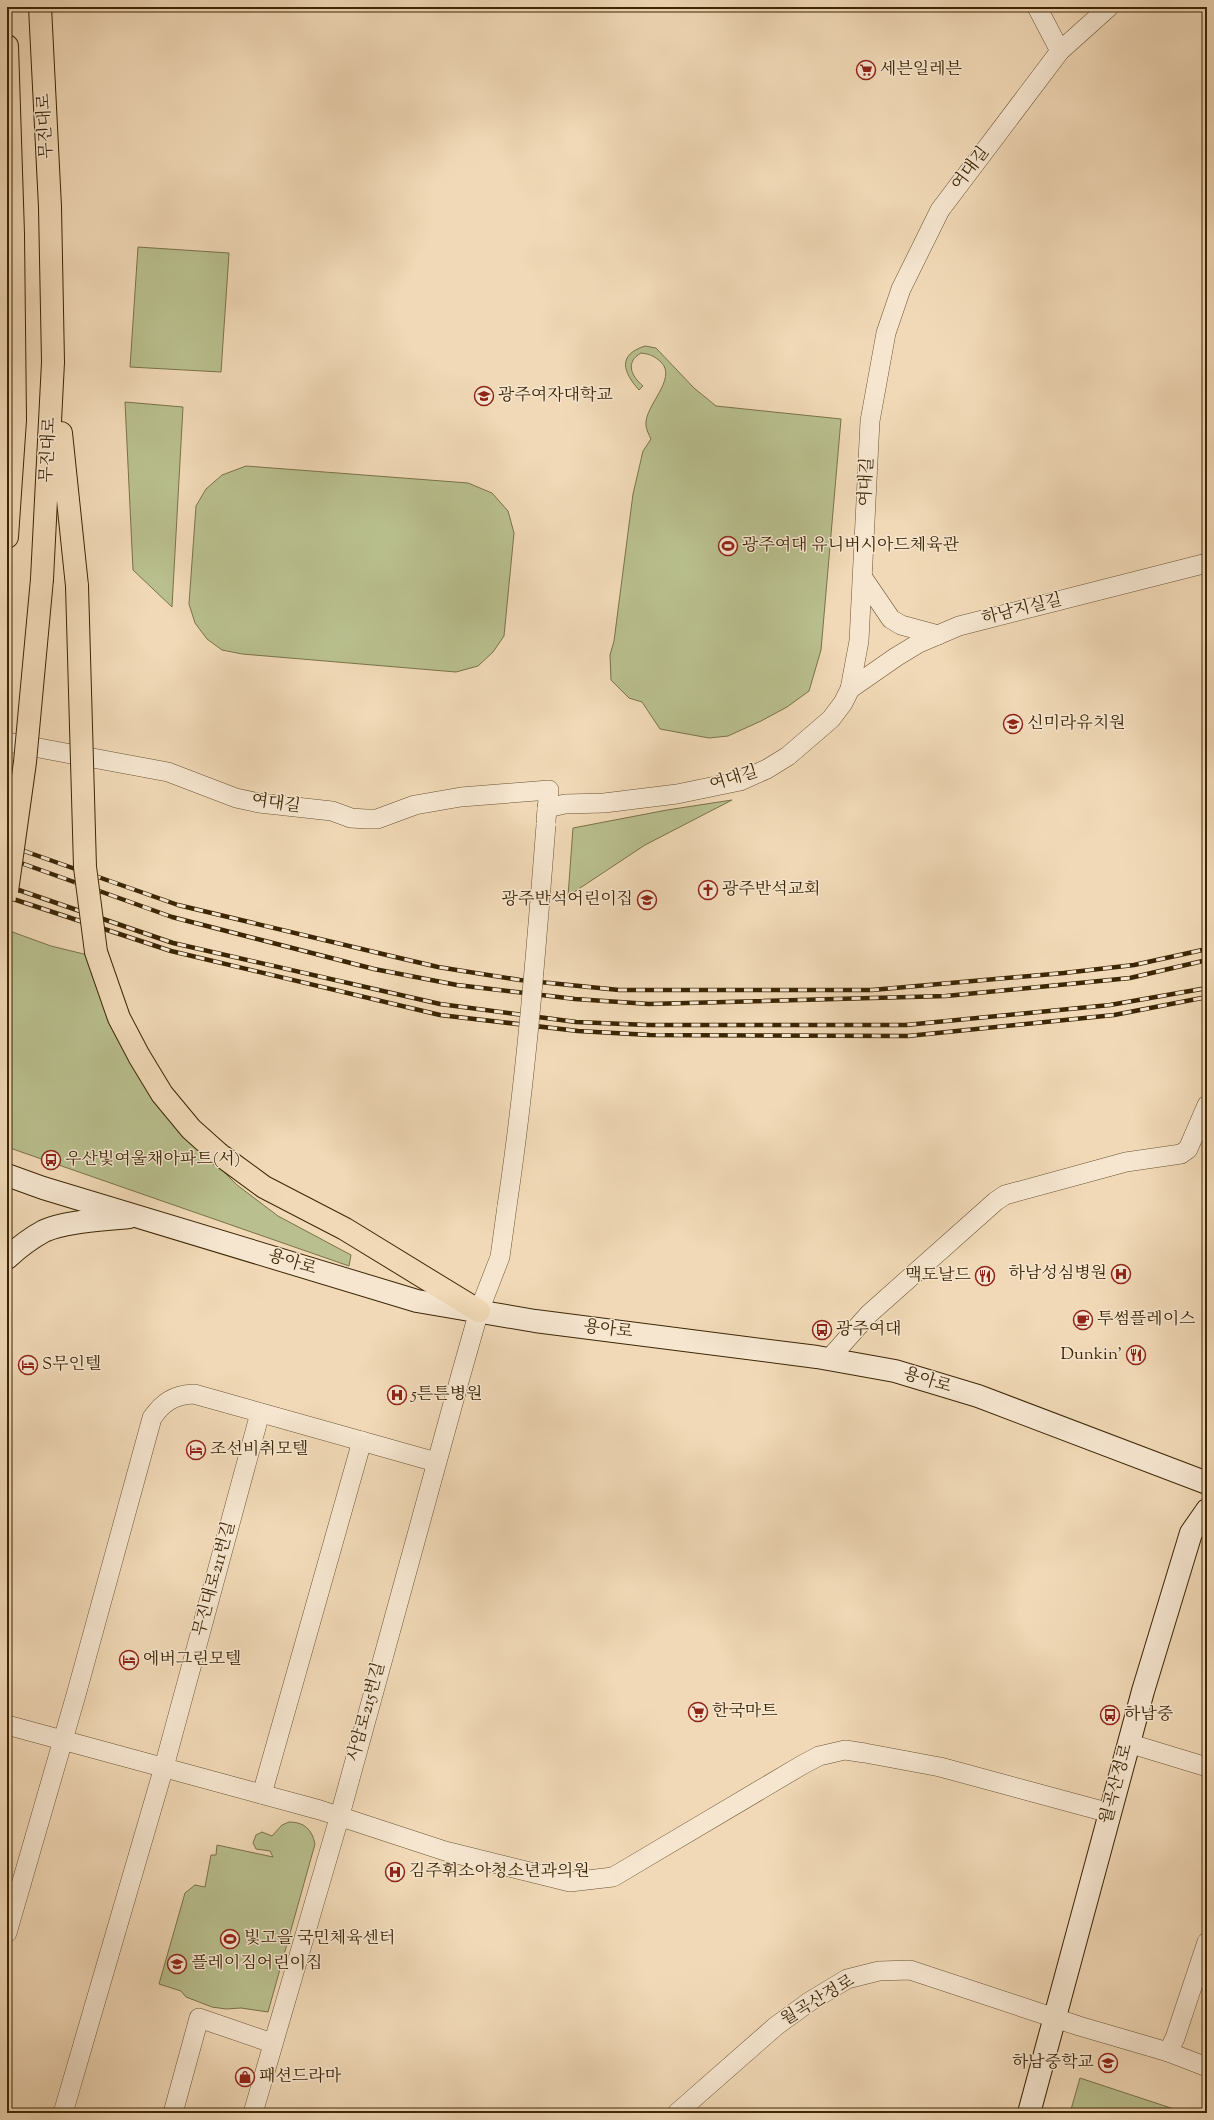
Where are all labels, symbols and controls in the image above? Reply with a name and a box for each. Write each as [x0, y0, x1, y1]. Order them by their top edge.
place label: 세븐일레븐 [880, 58, 962, 82]
supermarket icon: 세븐일레븐 [855, 59, 877, 81]
street label: 무진대로 [32, 92, 60, 159]
street label: 여대길 [947, 142, 995, 196]
place label: 광주여자대학교 [498, 384, 614, 408]
school or university icon: 광주여자대학교 [473, 385, 495, 407]
street label: 무진대로 [35, 416, 63, 483]
street label: 여대길 [854, 457, 880, 507]
place label: 광주여대 유니버시아드체육관 [742, 534, 960, 558]
sports icon: 광주여대 유니버시아드체육관 [717, 535, 739, 557]
street label: 하남지실길 [979, 588, 1065, 632]
place label: 신미라유치원 [1027, 712, 1126, 736]
school or university icon: 신미라유치원 [1002, 713, 1024, 735]
street label: 여대길 [707, 760, 761, 798]
street label: 여대길 [250, 789, 302, 819]
place label: 광주반석교회 [722, 878, 821, 902]
church icon: 광주반석교회 [697, 879, 719, 901]
place label: 광주반석어린이집 [502, 888, 633, 912]
school or university icon: 광주반석어린이집 [636, 889, 658, 911]
place label: 우산빛여울채아파트(서) [65, 1148, 240, 1172]
bus stop icon: 우산빛여울채아파트(서) [40, 1149, 62, 1171]
street label: 용아로 [265, 1244, 320, 1282]
place label: 하남성심병원 [1008, 1262, 1107, 1286]
hospital icon: 하남성심병원 [1110, 1263, 1132, 1285]
place label: 맥도날드 [905, 1264, 972, 1288]
restaurant icon: 맥도날드 [974, 1265, 996, 1287]
place label: 투썸플레이스 [1097, 1308, 1196, 1332]
cafe icon: 투썸플레이스 [1072, 1309, 1094, 1331]
street label: 용아로 [582, 1315, 634, 1345]
place label: 광주여대 [836, 1318, 902, 1342]
bus stop icon: 광주여대 [811, 1319, 833, 1341]
place label: Dunkin' [1061, 1343, 1122, 1367]
restaurant icon: Dunkin' [1125, 1344, 1147, 1366]
place label: S무인텔 [42, 1353, 101, 1377]
hotel icon: S무인텔 [17, 1354, 39, 1376]
street label: 용아로 [900, 1362, 955, 1400]
place label: 5튼튼병원 [410, 1383, 483, 1407]
hospital icon: 5튼튼병원 [386, 1384, 408, 1406]
place label: 조선비취모텔 [210, 1438, 309, 1462]
hotel icon: 조선비취모텔 [185, 1439, 207, 1461]
street label: 무진대로211번길 [188, 1519, 242, 1639]
place label: 에버그린모텔 [143, 1648, 242, 1672]
hotel icon: 에버그린모텔 [118, 1649, 140, 1671]
street label: 사암로215번길 [342, 1660, 392, 1764]
place label: 한국마트 [712, 1700, 778, 1724]
supermarket icon: 한국마트 [687, 1701, 709, 1723]
place label: 하남중 [1124, 1703, 1174, 1727]
bus stop icon: 하남중 [1099, 1704, 1121, 1726]
street label: 월곡산정로 [1095, 1741, 1139, 1827]
place label: 김주휘소아청소년과의원 [409, 1860, 590, 1884]
hospital icon: 김주휘소아청소년과의원 [384, 1861, 406, 1883]
place label: 빛고을 국민체육센터 [244, 1927, 395, 1951]
sports icon: 빛고을 국민체육센터 [219, 1928, 241, 1950]
place label: 플레이짐어린이집 [191, 1952, 322, 1976]
school or university icon: 플레이짐어린이집 [166, 1953, 188, 1975]
street label: 월곡산정로 [777, 1969, 860, 2032]
place label: 하남중학교 [1012, 2051, 1095, 2075]
school or university icon: 하남중학교 [1097, 2052, 1119, 2074]
place label: 패션드라마 [259, 2065, 342, 2089]
shop icon: 패션드라마 [234, 2066, 256, 2088]

